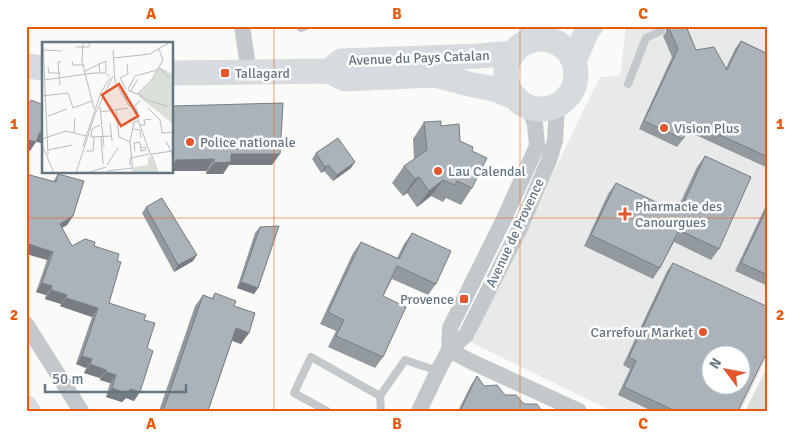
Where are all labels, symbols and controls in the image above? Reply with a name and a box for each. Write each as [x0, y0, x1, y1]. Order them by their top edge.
text: A [146, 4, 157, 24]
text: B [392, 4, 402, 24]
text: C [638, 4, 648, 24]
inset map [42, 42, 174, 174]
street label: Avenue du Pays Catalan [348, 47, 490, 69]
place label: Tallagard [235, 65, 290, 82]
marker: Tallagard [219, 67, 231, 79]
text: 1 [10, 114, 19, 134]
text: 1 [776, 114, 785, 134]
place label: Vision Plus [674, 120, 739, 137]
marker: Vision Plus [658, 122, 670, 134]
place label: Police nationale [200, 134, 296, 151]
marker: Police nationale [184, 136, 196, 148]
place label: Lau Calendal [448, 163, 526, 180]
marker: Lau Calendal [432, 165, 444, 177]
street label: Avenue de Provence [482, 176, 548, 290]
place label: Pharmacie des Canourgues [635, 198, 722, 231]
marker: Pharmacie des Canourgues [619, 208, 631, 220]
place label: Provence [400, 291, 454, 308]
marker: Provence [458, 293, 470, 305]
text: 2 [10, 305, 18, 325]
text: 2 [776, 305, 784, 325]
place label: Carrefour Market [591, 324, 693, 341]
marker: Carrefour Market [697, 326, 709, 338]
north arrow [702, 344, 752, 394]
text: N [706, 355, 725, 372]
scale bar [45, 362, 186, 394]
text: 50 m [52, 370, 83, 388]
text: A [146, 414, 157, 434]
text: B [392, 414, 402, 434]
text: C [638, 414, 648, 434]

